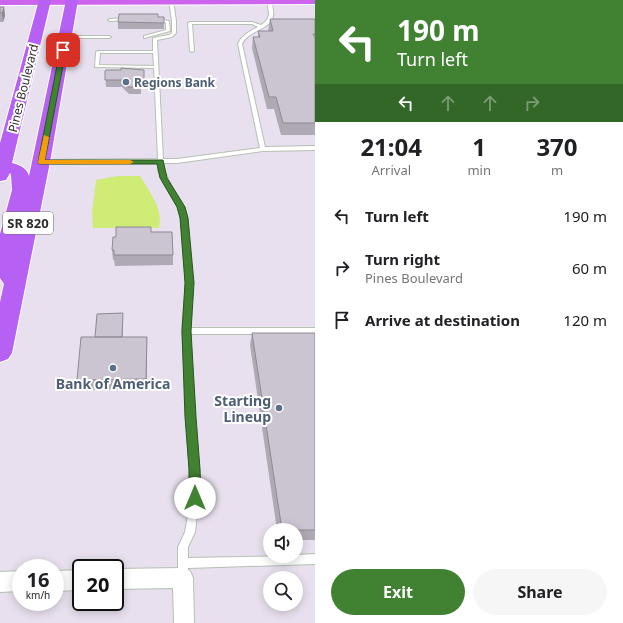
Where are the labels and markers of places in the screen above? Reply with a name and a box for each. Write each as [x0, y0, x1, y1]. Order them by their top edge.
pin [46, 33, 80, 67]
place label: Regions Bank [134, 74, 216, 91]
marker: Regions Bank [121, 77, 131, 87]
marker: Bank of America [108, 363, 118, 373]
place label: Bank of America [56, 374, 170, 393]
place label: Starting Lineup [214, 391, 271, 426]
marker: Starting Lineup [274, 403, 284, 413]

